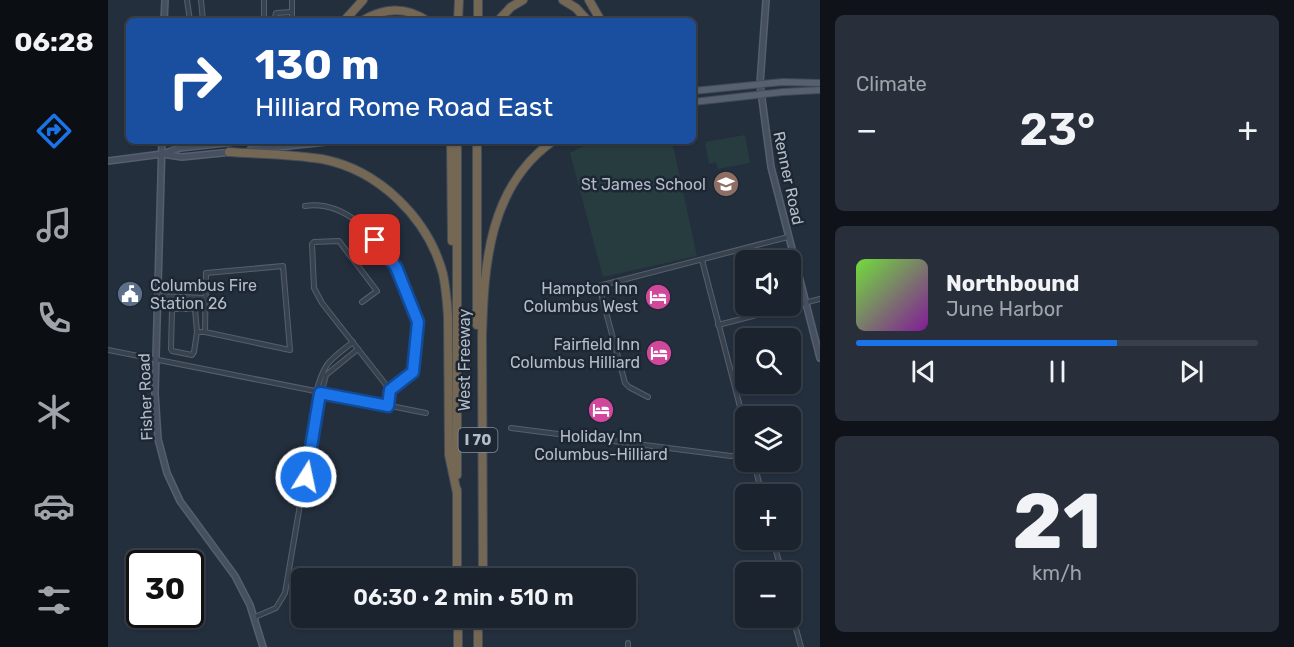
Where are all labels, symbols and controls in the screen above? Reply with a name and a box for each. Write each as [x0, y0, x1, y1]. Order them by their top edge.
text: 06:28 [14, 26, 94, 58]
text: 130 m [255, 40, 380, 90]
icon: right [156, 42, 234, 120]
text: Climate [856, 72, 927, 96]
text: Hilliard Rome Road East [255, 91, 553, 123]
text: 23° [1020, 103, 1095, 156]
icon: directions [33, 110, 75, 152]
text: − [856, 110, 877, 149]
text: + [1237, 110, 1258, 149]
street label: Renner Road [769, 130, 808, 227]
school or university icon: St James School [711, 169, 741, 199]
place label: St James School [581, 175, 706, 194]
icon: music [33, 204, 75, 246]
pin [349, 214, 400, 265]
icon: arrive [358, 223, 391, 256]
map controls [735, 250, 801, 628]
button: sound [735, 250, 801, 316]
text: Northbound [946, 270, 1079, 297]
place label: Columbus Fire Station 26 [150, 276, 257, 313]
public building icon: Columbus Fire Station 26 [115, 279, 145, 309]
place label: Hampton Inn Columbus West [524, 279, 638, 316]
hotel icon: Hampton Inn Columbus West [643, 282, 673, 312]
icon: phone [33, 297, 75, 339]
text: June Harbor [946, 297, 1063, 321]
street label: West Freeway [455, 309, 474, 411]
button: search [735, 328, 801, 394]
place label: Fairfield Inn Columbus Hilliard [510, 335, 640, 372]
hotel icon: Fairfield Inn Columbus Hilliard [644, 338, 674, 368]
street label: Fisher Road [134, 353, 157, 441]
icon: previous [907, 355, 940, 388]
icon: pause [1041, 355, 1074, 388]
icon: next [1175, 355, 1208, 388]
icon: climate [33, 391, 75, 433]
hotel icon: Holiday Inn Columbus-Hilliard [586, 395, 616, 425]
button: layers [735, 406, 801, 472]
place label: Holiday Inn Columbus-Hilliard [534, 427, 668, 464]
road number: I 70 [458, 428, 497, 452]
position arrow [274, 445, 338, 509]
text: 21 [1012, 475, 1102, 568]
button: + [735, 484, 801, 550]
icon: car [33, 485, 75, 527]
speed limit sign: 30 [126, 550, 204, 628]
text: km/h [1032, 561, 1082, 585]
button: − [735, 562, 801, 628]
icon: filters [33, 579, 75, 621]
text: 06:30 · 2 min · 510 m [353, 584, 574, 611]

